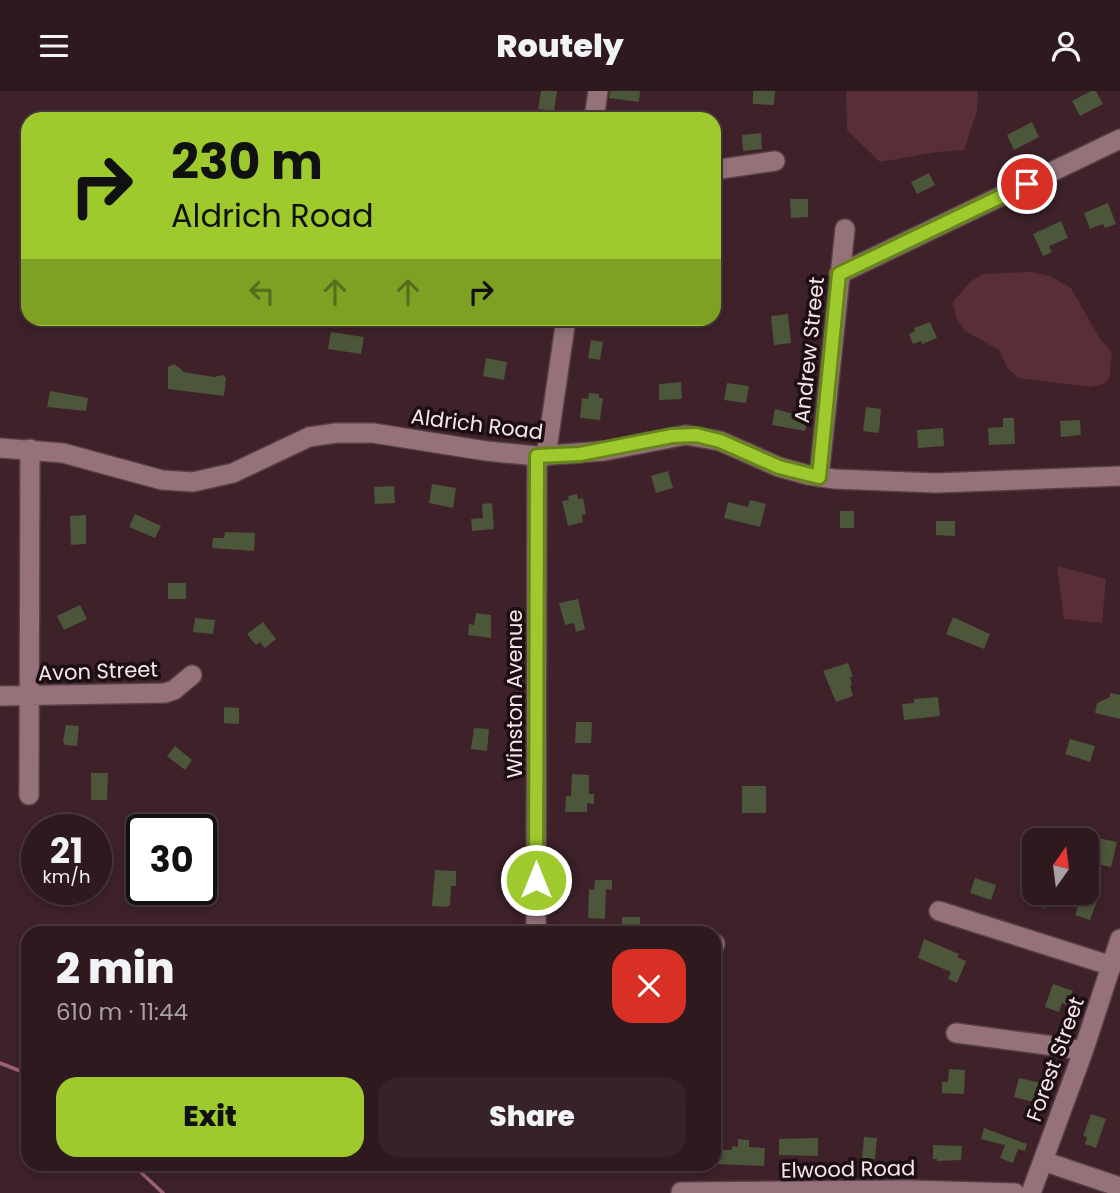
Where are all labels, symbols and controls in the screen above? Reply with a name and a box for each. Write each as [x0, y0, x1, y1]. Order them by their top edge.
text: Routely [496, 23, 624, 68]
icon: menu [35, 27, 73, 65]
icon: person [1047, 27, 1085, 65]
text: 230 m [171, 128, 323, 196]
icon: right [56, 140, 147, 231]
pin [997, 154, 1057, 214]
icon: arrive [1008, 165, 1046, 203]
text: Aldrich Road [171, 193, 374, 238]
icon: left [243, 273, 281, 311]
icon: ahead [316, 273, 354, 311]
icon: ahead [389, 273, 427, 311]
icon: right [462, 273, 500, 311]
street label: Andrew Street [787, 275, 831, 425]
street label: Aldrich Road [409, 402, 545, 446]
street label: Winston Avenue [500, 609, 529, 779]
street label: Avon Street [38, 654, 158, 688]
speed limit sign: 30 [126, 814, 217, 905]
text: 21 [50, 826, 83, 875]
north arrow [1022, 828, 1099, 905]
map controls [1022, 828, 1099, 905]
position arrow [499, 843, 573, 917]
text: km/h [43, 864, 90, 889]
text: 2 min [56, 939, 174, 998]
button: close [612, 949, 686, 1023]
street label: Forest Street [1019, 993, 1091, 1125]
text: 610 m · 11:44 [56, 996, 188, 1028]
button: Exit [56, 1077, 364, 1157]
button: Share [378, 1077, 686, 1157]
street label: Elwood Road [781, 1153, 915, 1185]

